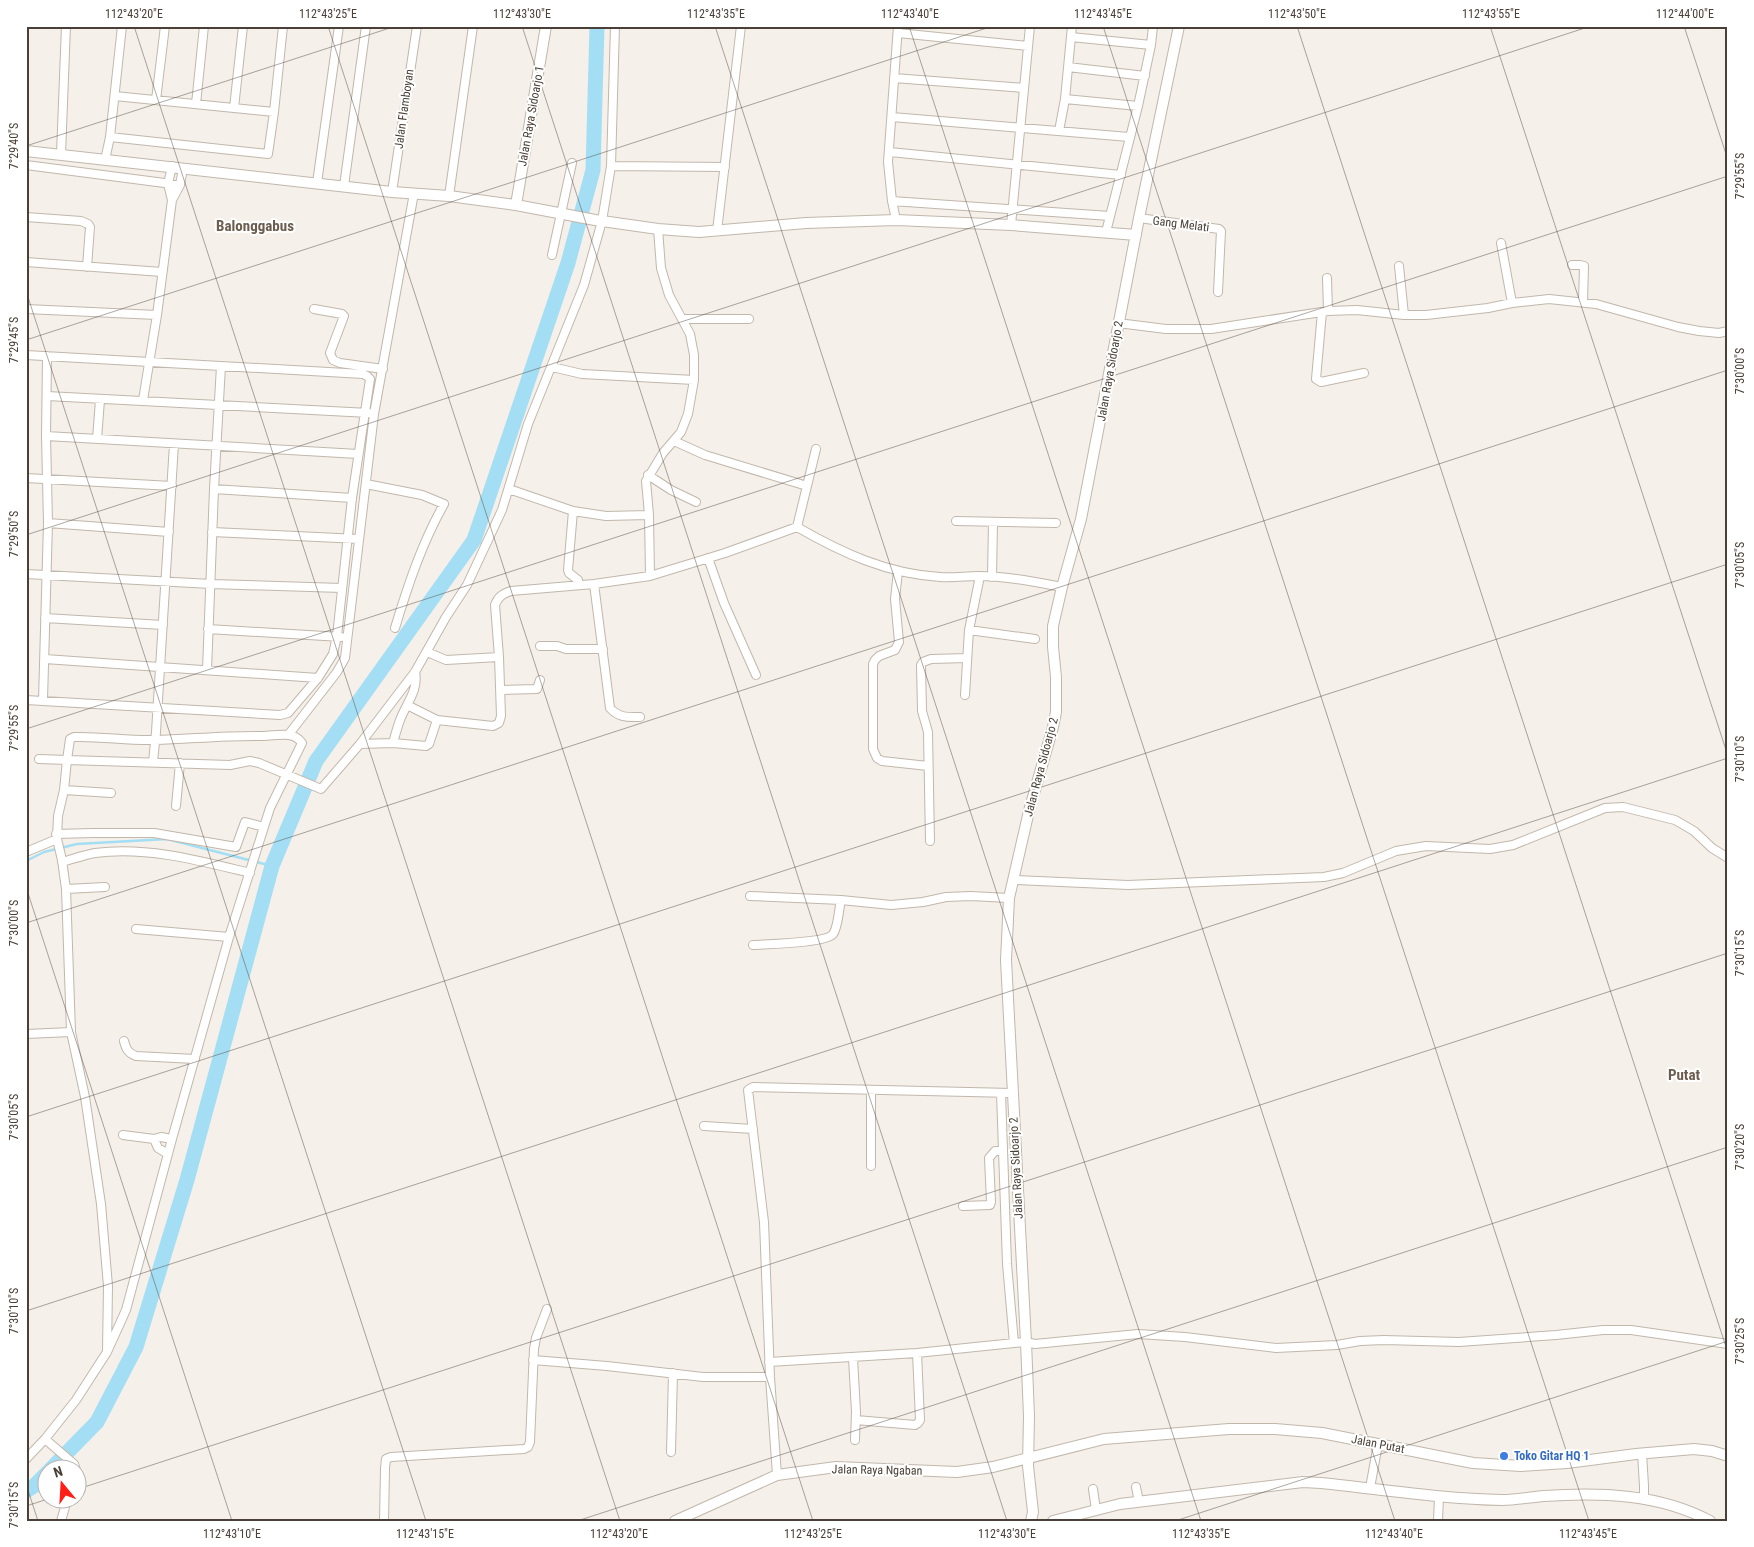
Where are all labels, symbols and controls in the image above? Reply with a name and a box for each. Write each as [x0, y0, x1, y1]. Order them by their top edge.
text: 112°43'20"E [105, 7, 163, 21]
text: 112°43'25"E [299, 7, 357, 21]
text: 112°43'30"E [493, 7, 551, 21]
text: 112°43'35"E [687, 7, 745, 21]
text: 112°43'40"E [881, 7, 939, 21]
text: 112°43'45"E [1074, 7, 1132, 21]
text: 112°43'50"E [1268, 7, 1326, 21]
text: 112°43'55"E [1462, 7, 1520, 21]
text: 112°44'00"E [1656, 7, 1714, 21]
street label: Jalan Raya Sidoarjo 1 [515, 65, 547, 167]
street label: Jalan Flamboyan [391, 68, 417, 150]
text: 7°29'40"S [7, 123, 21, 169]
text: 7°29'55"S [1733, 153, 1747, 199]
street label: Gang Melati [1152, 214, 1210, 234]
district label: Balonggabus [216, 217, 294, 235]
text: 7°29'45"S [7, 317, 21, 363]
street label: Jalan Raya Sidoarjo 2 [1094, 320, 1126, 422]
text: 7°30'00"S [1733, 348, 1747, 394]
text: 7°29'50"S [7, 511, 21, 557]
text: 7°30'05"S [1733, 542, 1747, 588]
text: 7°29'55"S [7, 705, 21, 751]
street label: Jalan Raya Sidoarjo 2 [1021, 716, 1061, 818]
text: 7°30'10"S [1733, 736, 1747, 782]
text: 7°30'00"S [7, 900, 21, 946]
text: 7°30'15"S [1733, 930, 1747, 976]
district label: Putat [1668, 1066, 1700, 1084]
text: 7°30'05"S [7, 1094, 21, 1140]
street label: Jalan Raya Sidoarjo 2 [1006, 1117, 1026, 1219]
text: 7°30'20"S [1733, 1124, 1747, 1170]
text: 7°30'10"S [7, 1288, 21, 1334]
text: 7°30'25"S [1733, 1318, 1747, 1364]
street label: Jalan Putat [1350, 1432, 1406, 1456]
place label: Toko Gitar HQ 1 [1514, 1449, 1589, 1463]
marker: Toko Gitar HQ 1 [1498, 1450, 1510, 1462]
north arrow [38, 1460, 88, 1510]
street label: Jalan Raya Ngaban [832, 1462, 923, 1478]
text: N [51, 1463, 65, 1481]
text: 7°30'15"S [7, 1482, 21, 1528]
text: 112°43'10"E [203, 1527, 261, 1541]
text: 112°43'15"E [396, 1527, 454, 1541]
text: 112°43'20"E [590, 1527, 648, 1541]
text: 112°43'25"E [784, 1527, 842, 1541]
text: 112°43'30"E [978, 1527, 1036, 1541]
text: 112°43'35"E [1172, 1527, 1230, 1541]
text: 112°43'40"E [1365, 1527, 1423, 1541]
text: 112°43'45"E [1559, 1527, 1617, 1541]

